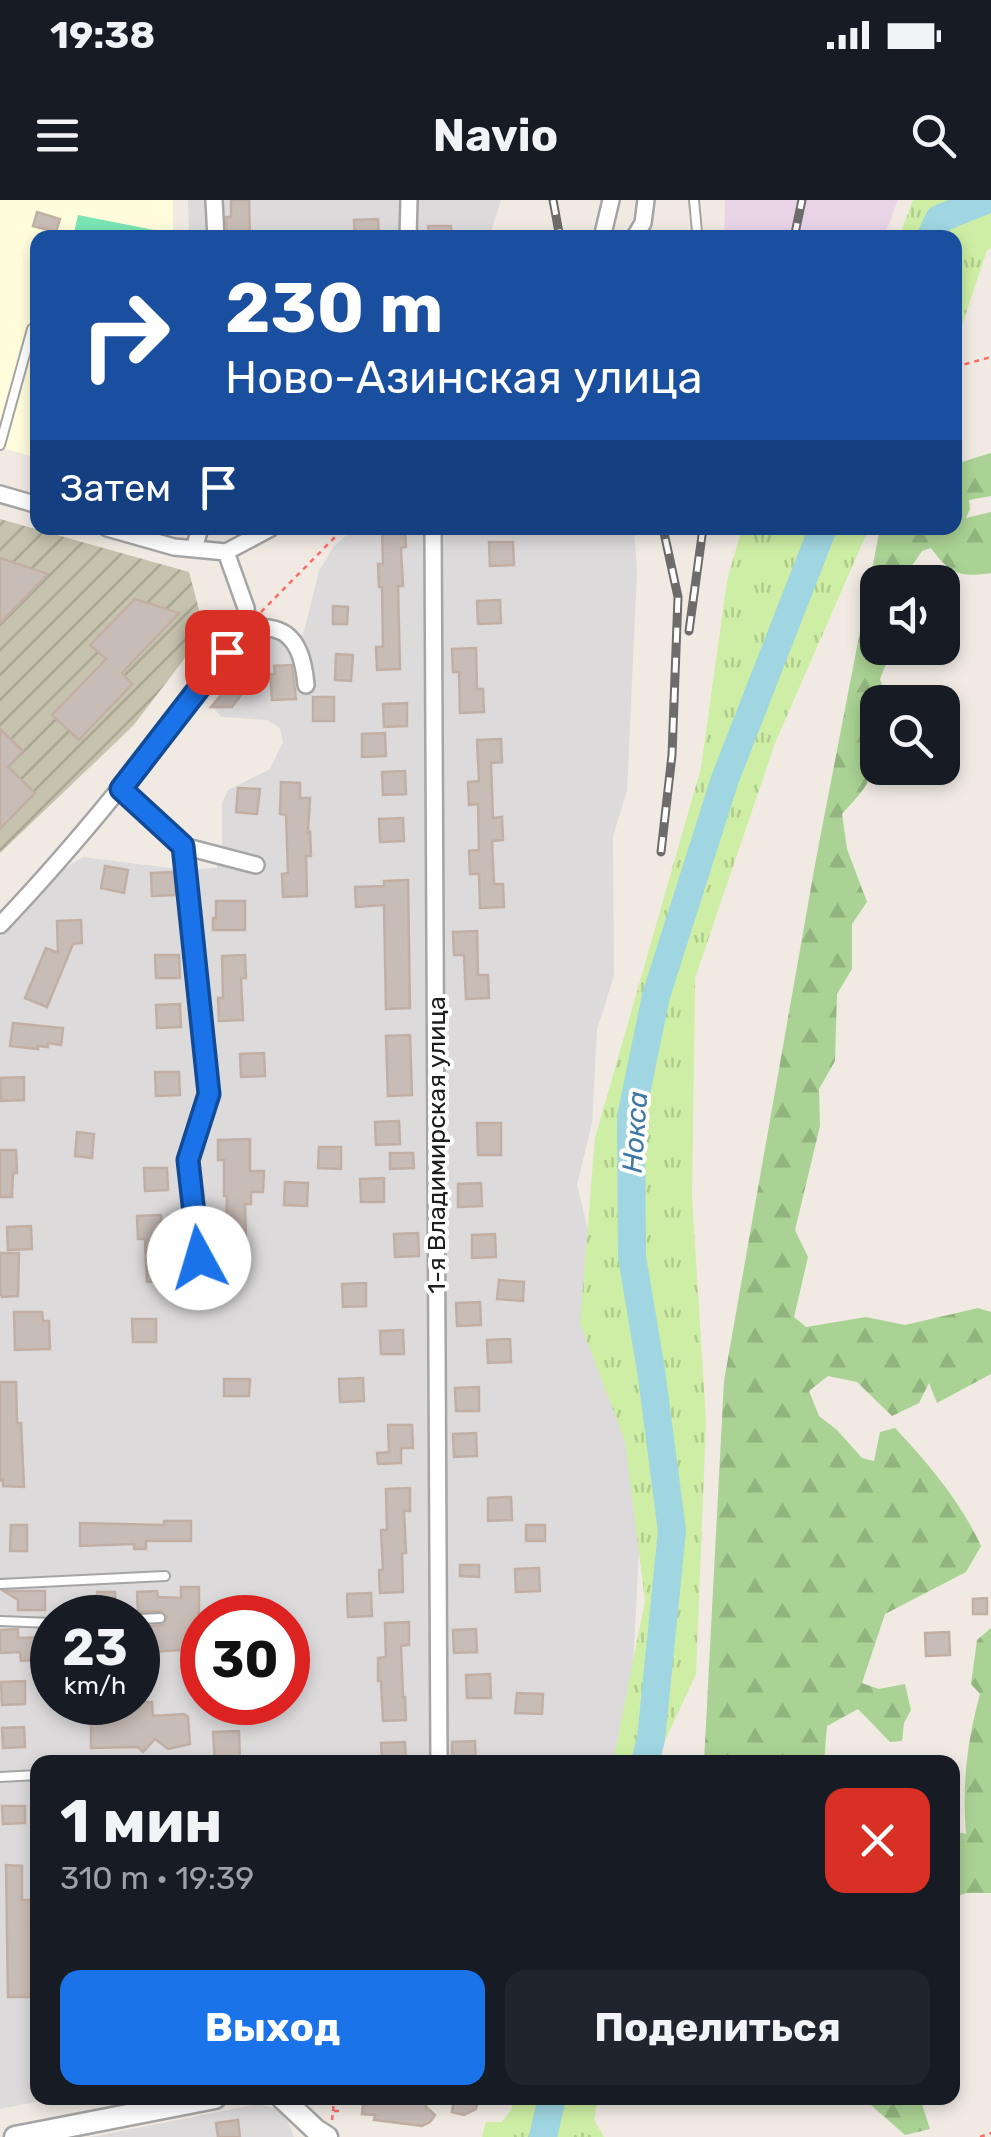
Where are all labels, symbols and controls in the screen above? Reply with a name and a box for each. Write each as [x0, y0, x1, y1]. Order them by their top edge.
text: 19:38 [50, 12, 155, 58]
icon: menu [30, 108, 85, 163]
icon: search [906, 108, 961, 163]
text: Navio [433, 109, 558, 162]
text: 230 m [225, 267, 443, 350]
icon: right [60, 270, 190, 400]
text: Ново-Азинская улица [225, 351, 703, 404]
icon: arrive [191, 460, 246, 515]
text: Затем [60, 465, 171, 511]
map controls [860, 565, 960, 785]
button: sound [860, 565, 960, 665]
pin [185, 610, 270, 695]
icon: arrive [200, 625, 255, 680]
button: search [860, 685, 960, 785]
street label: 1-я Владимирская улица [422, 996, 451, 1294]
water label: Нокса [616, 1090, 654, 1174]
position arrow [147, 1206, 251, 1310]
speed limit sign: 30 [180, 1595, 310, 1725]
text: 23 [62, 1618, 128, 1678]
text: km/h [64, 1671, 126, 1700]
text: 1 мин [60, 1786, 223, 1857]
button: close [825, 1788, 930, 1893]
text: 310 m · 19:39 [60, 1859, 254, 1897]
button: Выход [60, 1970, 485, 2085]
button: Поделиться [505, 1970, 930, 2085]

